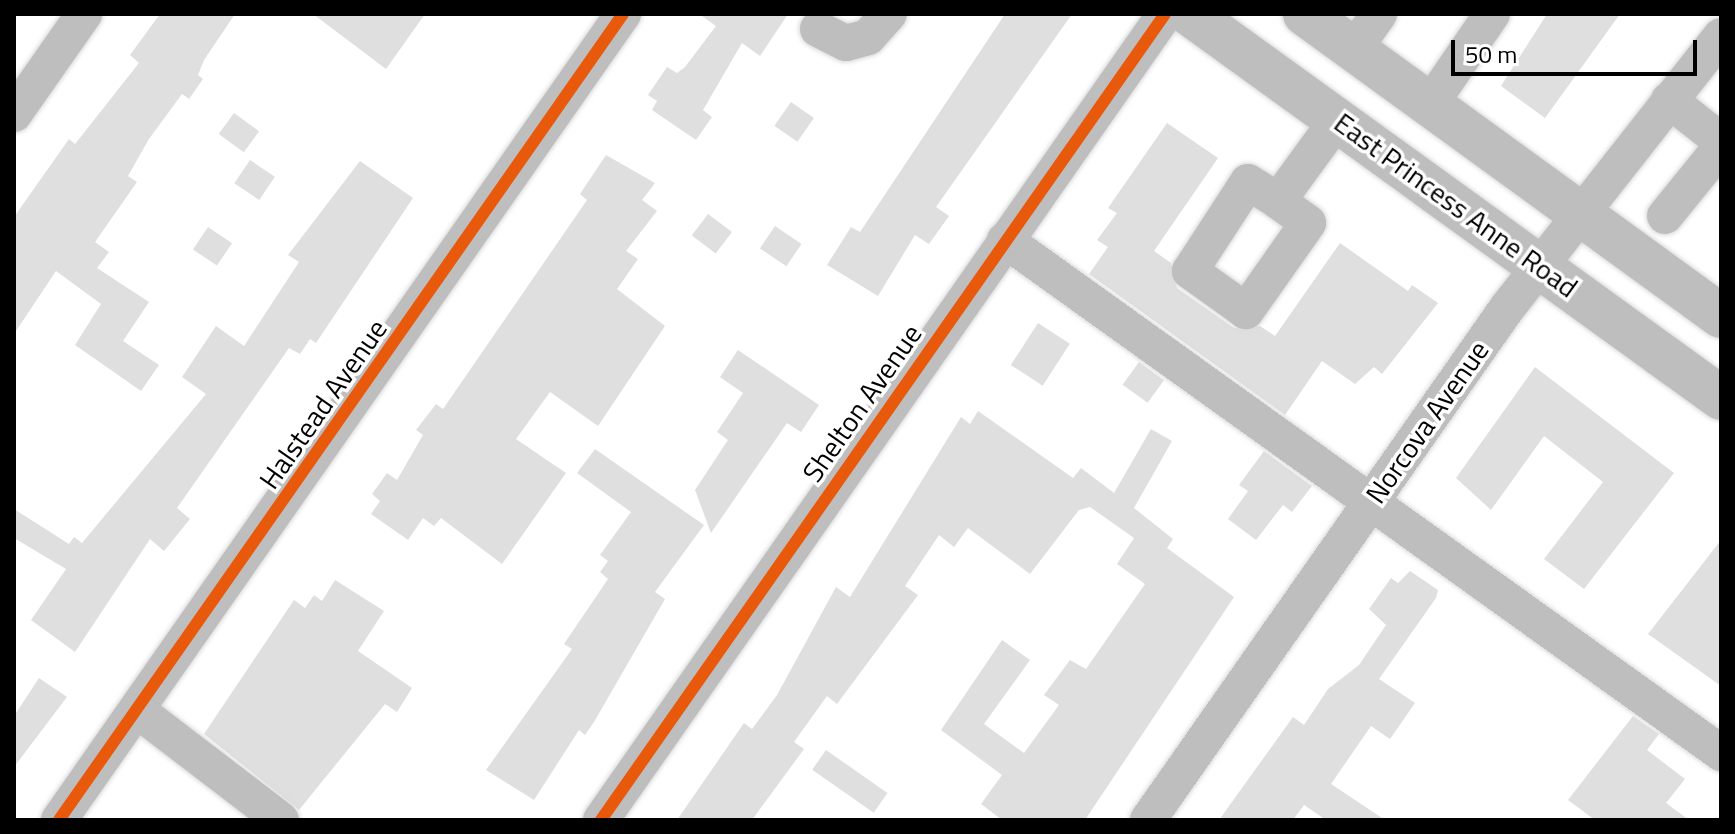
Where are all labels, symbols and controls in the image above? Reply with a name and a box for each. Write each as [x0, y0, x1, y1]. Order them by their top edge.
scale bar [1455, 24, 1701, 74]
text: 50 m [1465, 36, 1517, 72]
street label: East Princess Anne Road [1328, 106, 1584, 304]
street label: Halstead Avenue [252, 313, 394, 495]
street label: Shelton Avenue [795, 318, 929, 488]
street label: Norcova Avenue [1359, 334, 1495, 510]

